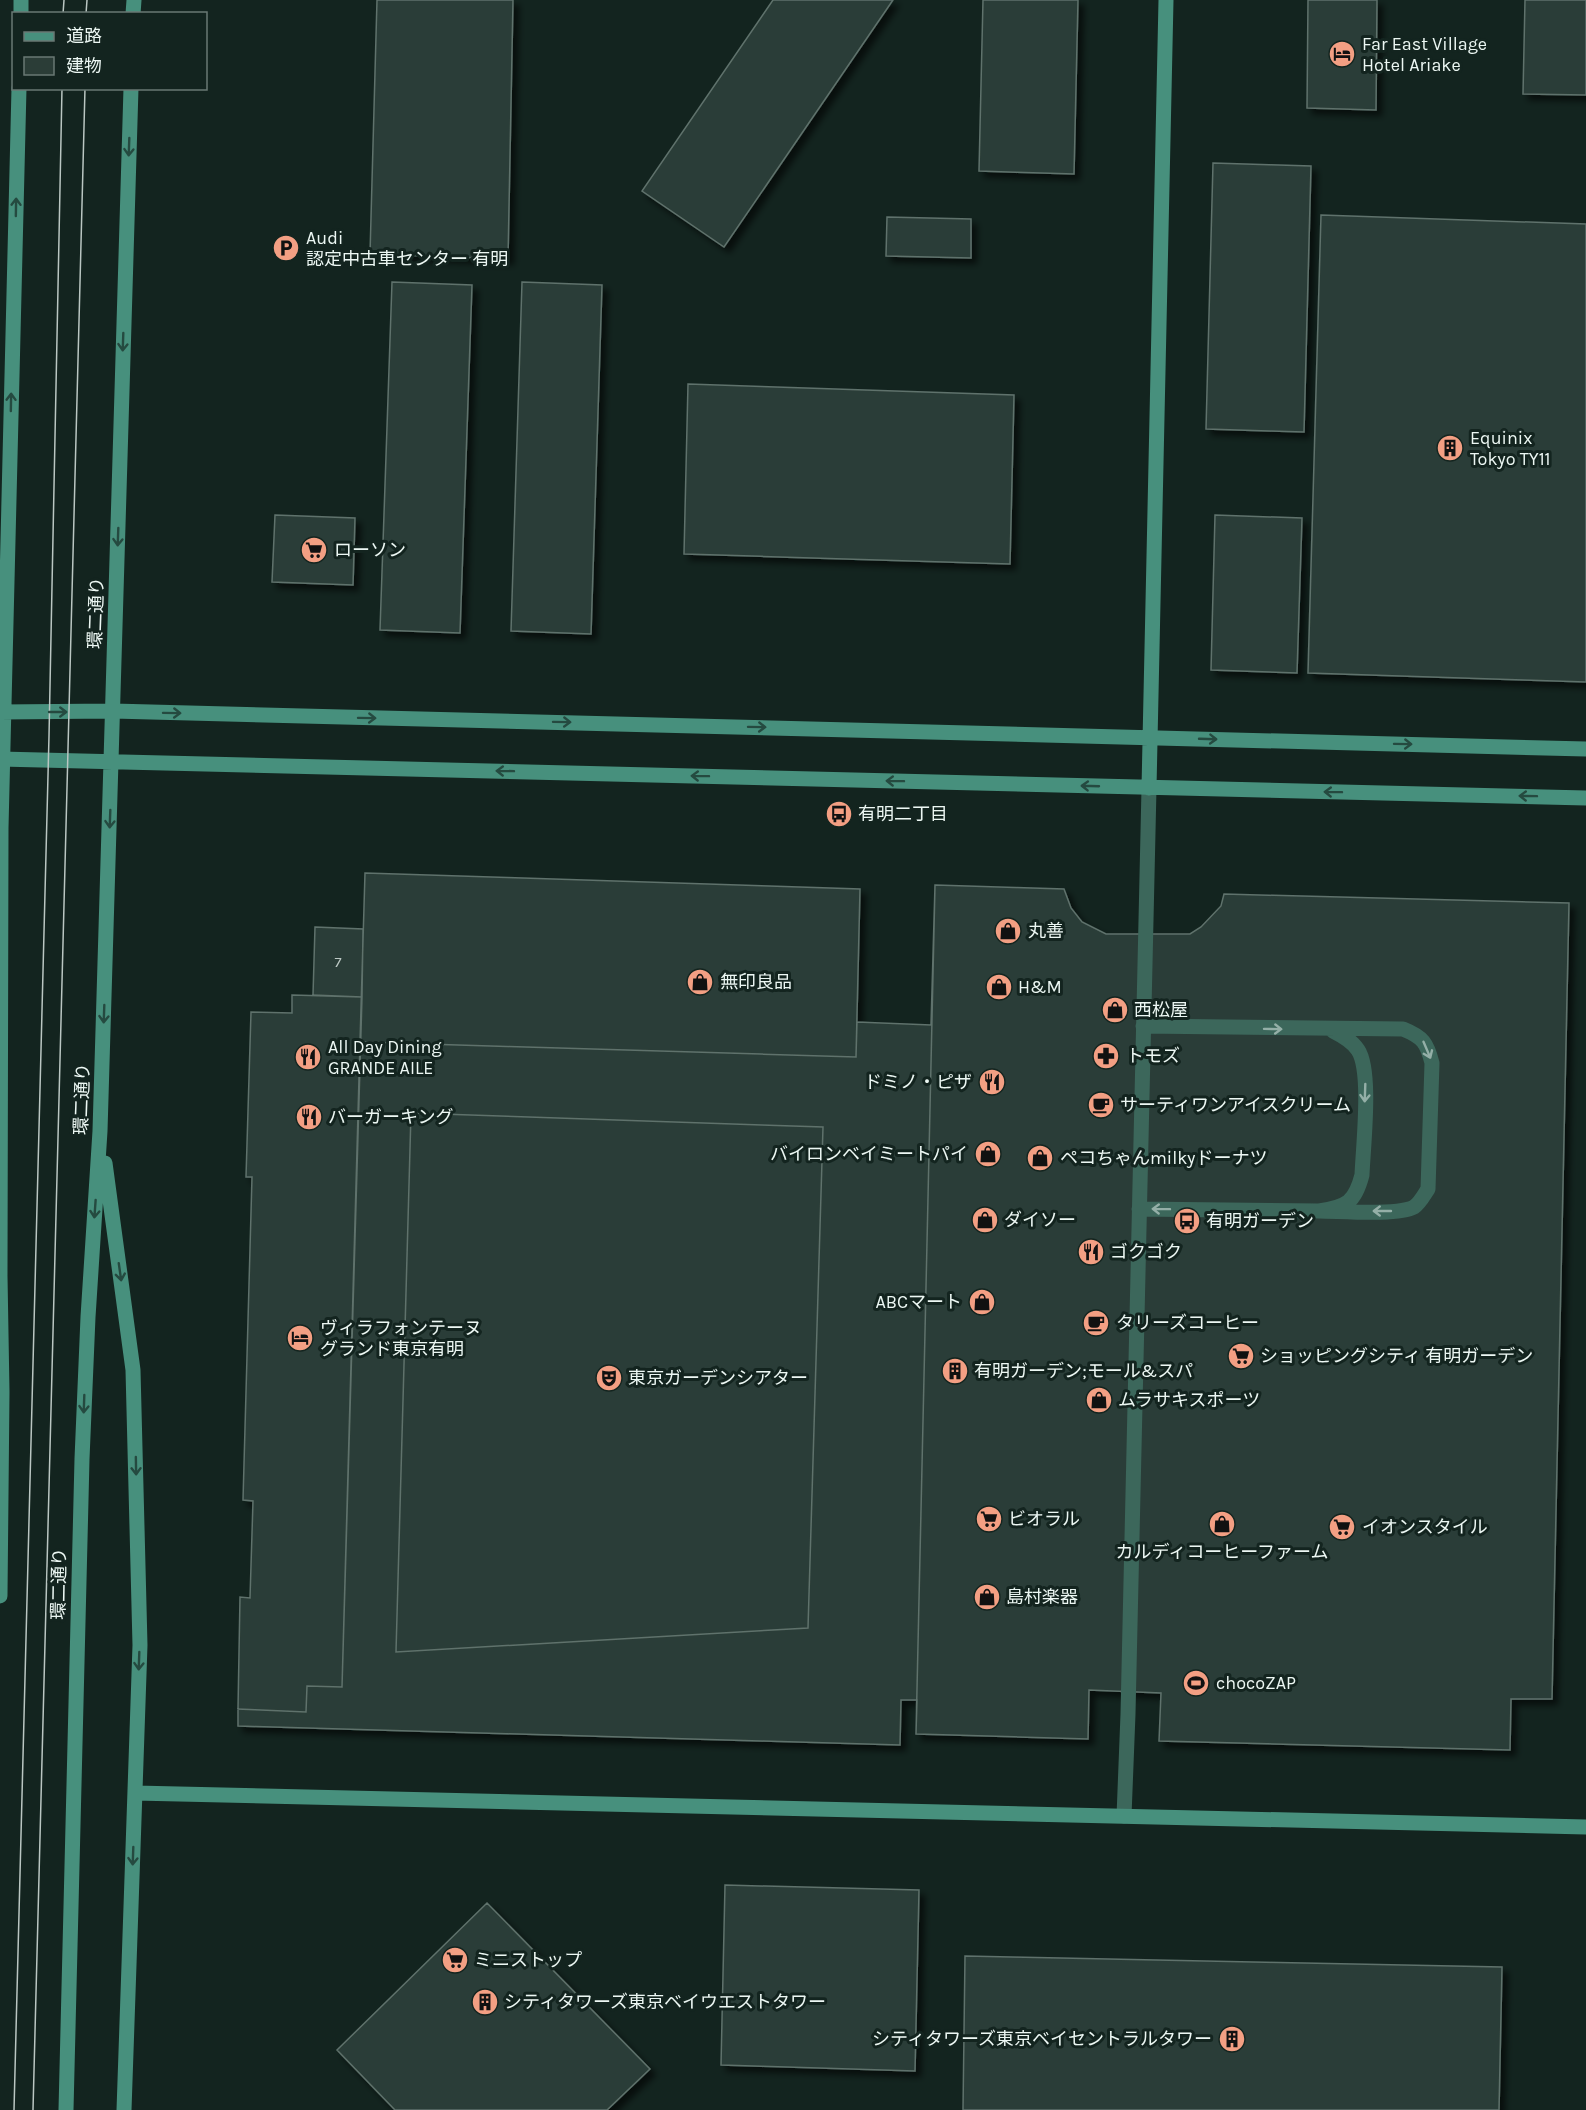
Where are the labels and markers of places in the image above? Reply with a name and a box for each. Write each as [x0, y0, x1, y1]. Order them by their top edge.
place label: Far East Village Hotel Ariake [1362, 33, 1487, 76]
hotel icon: Far East Village Hotel Ariake [1327, 39, 1357, 69]
place label: Audi 認定中古車センター 有明 [306, 227, 508, 270]
parking icon: Audi 認定中古車センター 有明 [271, 233, 301, 263]
place label: Equinix Tokyo TY11 [1470, 427, 1551, 470]
building icon: Equinix Tokyo TY11 [1435, 433, 1465, 463]
supermarket icon: ローソン [299, 535, 329, 565]
place label: ローソン [334, 539, 406, 561]
bus stop icon: 有明二丁目 [824, 799, 854, 829]
place label: 有明二丁目 [858, 803, 948, 825]
shop icon: 丸善 [993, 916, 1023, 946]
place label: 丸善 [1028, 920, 1064, 942]
shop icon: 無印良品 [685, 967, 715, 997]
place label: 無印良品 [720, 971, 792, 993]
shop icon: H&M [984, 972, 1014, 1002]
place label: H&M [1018, 976, 1062, 998]
shop icon: 西松屋 [1100, 995, 1130, 1025]
place label: 西松屋 [1134, 999, 1188, 1021]
place label: All Day Dining GRANDE AILE [328, 1036, 442, 1079]
pharmacy icon: トモズ [1091, 1041, 1121, 1071]
restaurant icon: All Day Dining GRANDE AILE [293, 1042, 323, 1072]
place label: トモズ [1126, 1045, 1180, 1067]
restaurant icon: ドミノ・ピザ [977, 1067, 1007, 1097]
place label: ドミノ・ピザ [864, 1071, 972, 1093]
cafe icon: サーティワンアイスクリーム [1086, 1090, 1116, 1120]
place label: サーティワンアイスクリーム [1120, 1094, 1351, 1116]
restaurant icon: バーガーキング [294, 1102, 324, 1132]
place label: バーガーキング [328, 1106, 453, 1128]
shop icon: バイロンベイミートパイ [973, 1139, 1003, 1169]
place label: バイロンベイミートパイ [770, 1143, 968, 1165]
shop icon: ペコちゃんmilkyドーナツ [1025, 1143, 1055, 1173]
place label: ペコちゃんmilkyドーナツ [1060, 1147, 1267, 1169]
shop icon: ダイソー [970, 1205, 1000, 1235]
bus stop icon: 有明ガーデン [1172, 1206, 1202, 1236]
place label: ダイソー [1004, 1209, 1076, 1231]
place label: 有明ガーデン [1206, 1210, 1314, 1232]
restaurant icon: ゴクゴク [1076, 1237, 1106, 1267]
place label: ゴクゴク [1110, 1241, 1182, 1263]
shop icon: ABCマート [967, 1287, 997, 1317]
place label: ABCマート [875, 1291, 962, 1313]
cafe icon: タリーズコーヒー [1081, 1308, 1111, 1338]
place label: タリーズコーヒー [1116, 1312, 1259, 1334]
place label: ヴィラフォンテーヌ グランド東京有明 [320, 1317, 482, 1360]
hotel icon: ヴィラフォンテーヌ グランド東京有明 [285, 1323, 315, 1353]
supermarket icon: ショッピングシティ 有明ガーデン [1226, 1341, 1256, 1371]
place label: ショッピングシティ 有明ガーデン [1260, 1345, 1533, 1367]
building icon: 有明ガーデン;モール&スパ [940, 1356, 970, 1386]
place label: 有明ガーデン;モール&スパ [974, 1360, 1193, 1382]
theatre icon: 東京ガーデンシアター [594, 1363, 624, 1393]
place label: 東京ガーデンシアター [628, 1367, 808, 1389]
shop icon: ムラサキスポーツ [1084, 1385, 1114, 1415]
place label: ムラサキスポーツ [1118, 1389, 1260, 1411]
supermarket icon: ビオラル [974, 1504, 1004, 1534]
place label: ビオラル [1008, 1508, 1080, 1530]
shop icon: カルディコーヒーファーム [1207, 1509, 1237, 1539]
supermarket icon: イオンスタイル [1327, 1512, 1357, 1542]
place label: イオンスタイル [1362, 1516, 1488, 1538]
place label: カルディコーヒーファーム [1115, 1541, 1329, 1563]
shop icon: 島村楽器 [972, 1582, 1002, 1612]
place label: 島村楽器 [1006, 1586, 1078, 1608]
sports icon: chocoZAP [1181, 1668, 1211, 1698]
place label: chocoZAP [1216, 1672, 1296, 1694]
supermarket icon: ミニストップ [440, 1945, 470, 1975]
place label: ミニストップ [474, 1949, 582, 1971]
building icon: シティタワーズ東京ベイウエストタワー [470, 1987, 500, 2017]
place label: シティタワーズ東京ベイウエストタワー [504, 1991, 826, 2013]
building icon: シティタワーズ東京ベイセントラルタワー [1217, 2024, 1247, 2054]
place label: シティタワーズ東京ベイセントラルタワー [872, 2028, 1212, 2050]

